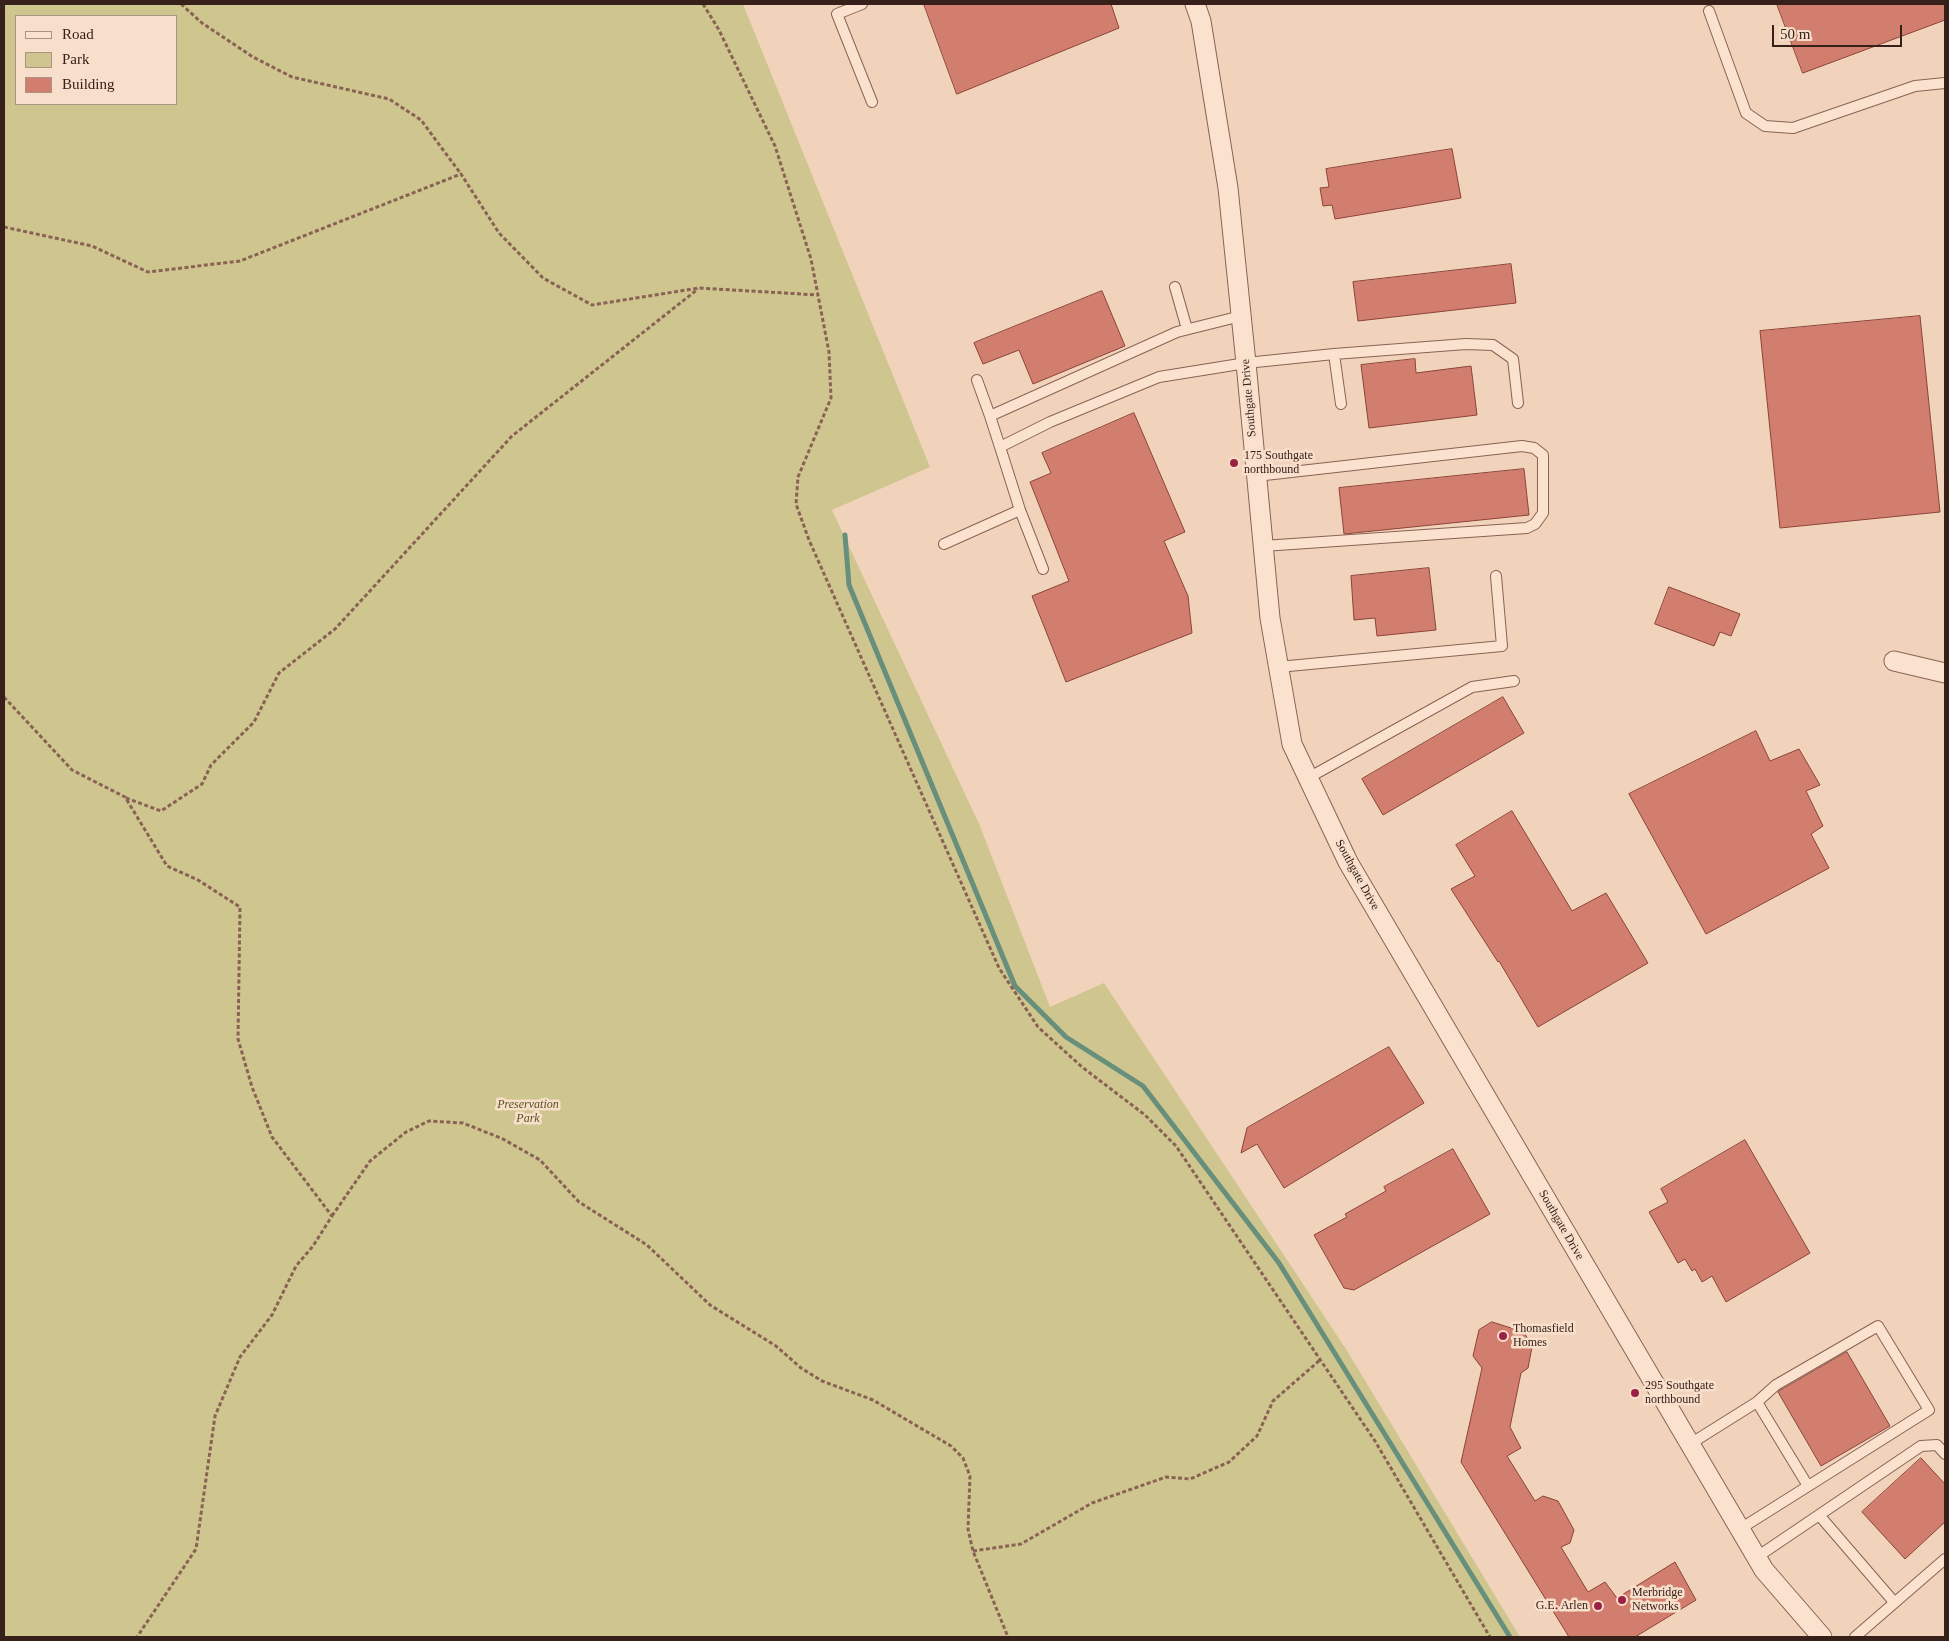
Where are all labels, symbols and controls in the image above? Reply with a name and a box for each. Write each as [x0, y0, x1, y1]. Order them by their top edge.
legend [15, 15, 178, 105]
scale bar [1774, 15, 1904, 47]
text: Road [62, 26, 94, 42]
text: 50 m [1780, 26, 1810, 42]
text: Park [62, 51, 90, 67]
text: Building [62, 76, 115, 92]
street label: Southgate Drive [1238, 358, 1260, 438]
place label: 175 Southgate northbound [1244, 449, 1313, 477]
marker: 175 Southgate northbound [1228, 457, 1240, 469]
street label: Southgate Drive [1332, 837, 1382, 913]
park label: Preservation Park [497, 1098, 559, 1126]
street label: Southgate Drive [1535, 1187, 1587, 1263]
place label: Thomasfield Homes [1513, 1322, 1574, 1350]
marker: Thomasfield Homes [1497, 1330, 1509, 1342]
place label: 295 Southgate northbound [1645, 1379, 1714, 1407]
marker: 295 Southgate northbound [1629, 1387, 1641, 1399]
place label: Merbridge Networks [1632, 1586, 1683, 1614]
marker: Merbridge Networks [1616, 1594, 1628, 1606]
place label: G.E. Arlen [1536, 1599, 1588, 1613]
marker: G.E. Arlen [1592, 1600, 1604, 1612]

